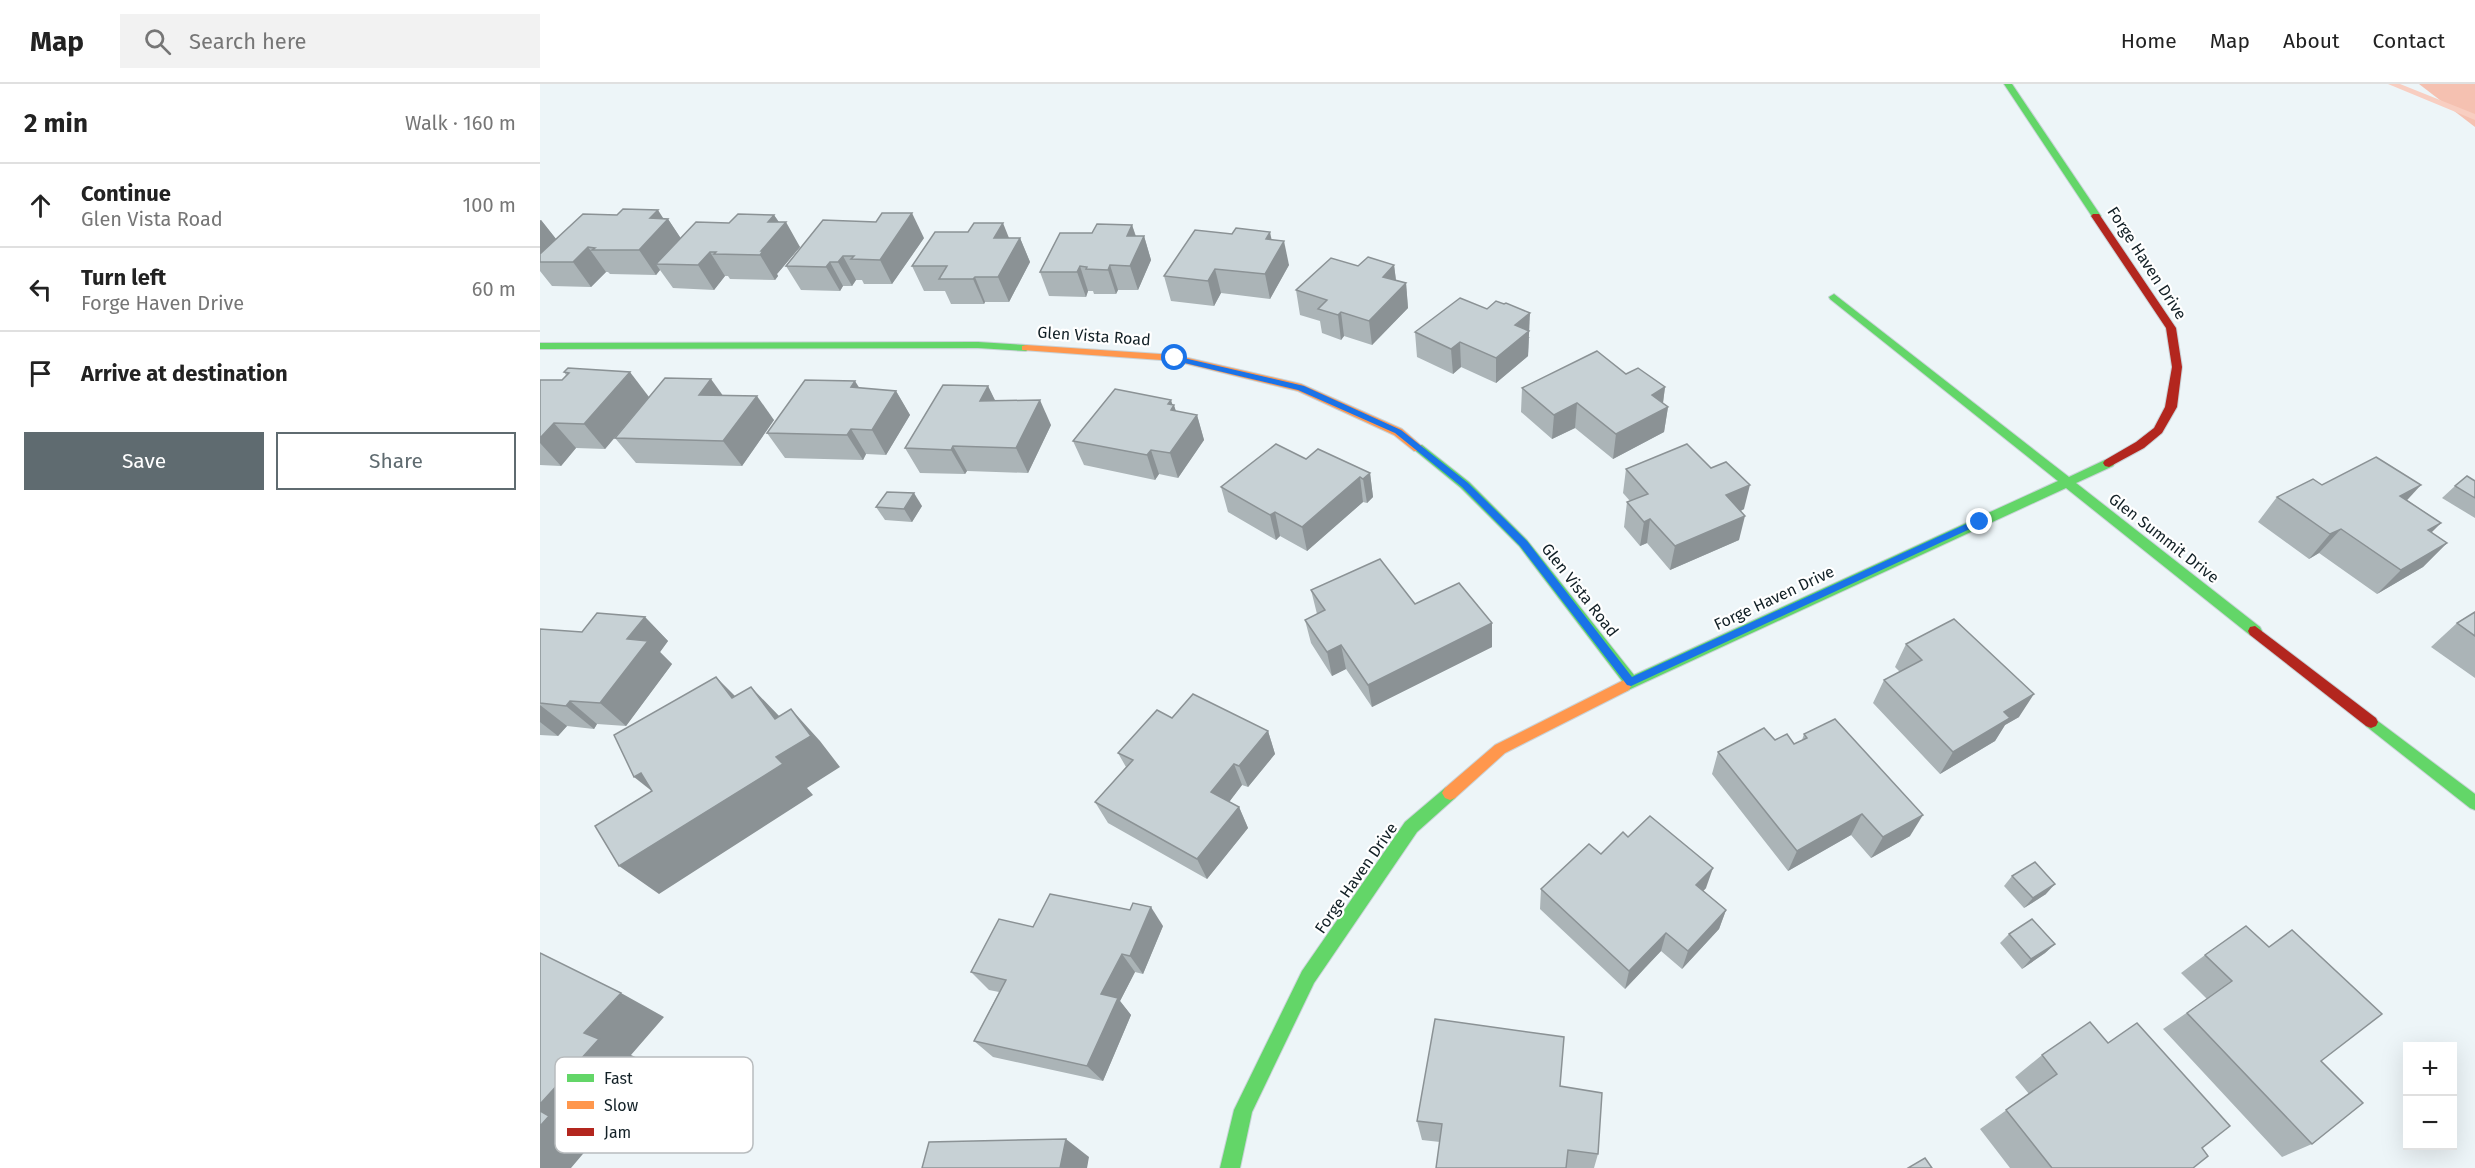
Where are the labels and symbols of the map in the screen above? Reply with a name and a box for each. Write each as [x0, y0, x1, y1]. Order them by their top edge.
street label: Forge Haven Drive [2103, 203, 2191, 323]
street label: Glen Vista Road [1037, 323, 1151, 349]
route start [1161, 344, 1187, 370]
street label: Glen Summit Drive [2105, 489, 2223, 587]
route end [1966, 508, 1992, 534]
street label: Glen Vista Road [1538, 539, 1622, 641]
street label: Forge Haven Drive [1711, 562, 1837, 634]
street label: Forge Haven Drive [1311, 819, 1401, 937]
legend [555, 1057, 753, 1153]
text: Fast [604, 1069, 633, 1088]
text: Slow [604, 1096, 639, 1115]
text: Jam [604, 1123, 631, 1142]

